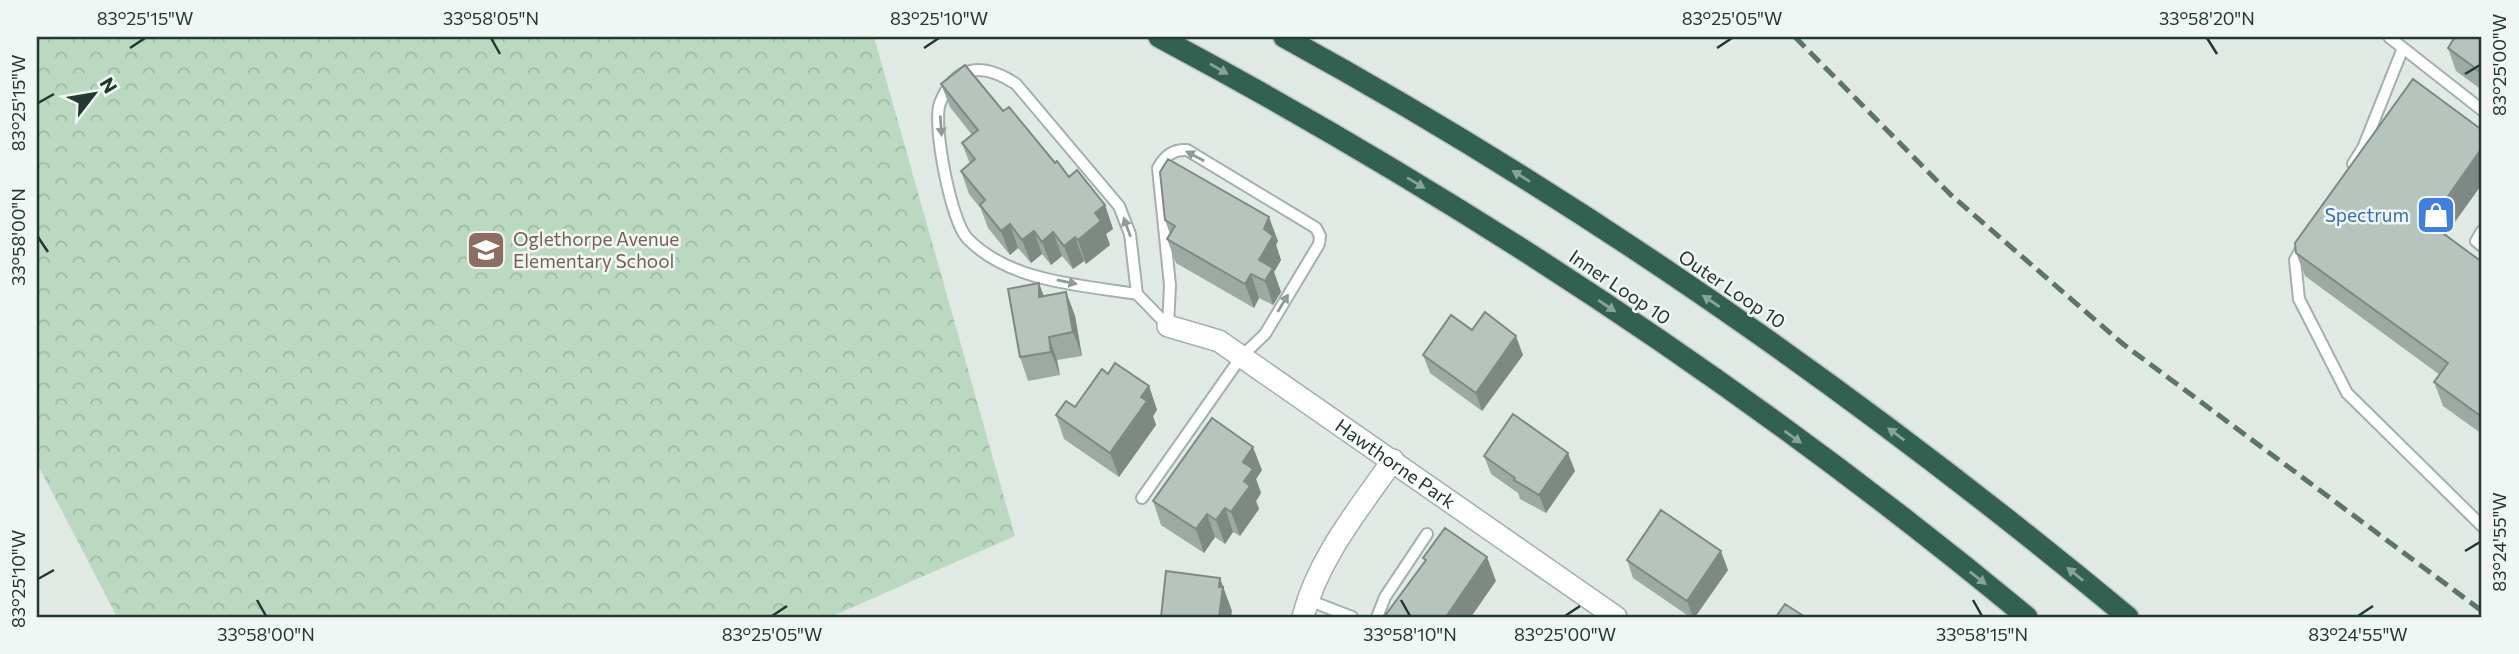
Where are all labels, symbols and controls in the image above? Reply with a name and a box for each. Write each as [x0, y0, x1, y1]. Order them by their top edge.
text: 83°25'15"W [97, 7, 193, 29]
text: 33°58'05"N [443, 7, 539, 29]
text: 83°25'10"W [890, 7, 988, 29]
text: 83°25'05"W [1682, 7, 1782, 29]
text: 33°58'20"N [2159, 7, 2255, 29]
text: 83°25'00"W [2488, 14, 2510, 116]
text: 83°25'15"W [7, 55, 29, 151]
north arrow [60, 60, 130, 130]
one-way arrow [1209, 63, 1229, 75]
text: N [95, 73, 123, 97]
one-way arrow [935, 115, 946, 137]
one-way arrow [1185, 150, 1205, 162]
one-way arrow [1511, 170, 1531, 183]
one-way arrow [1406, 177, 1426, 189]
text: 33°58'00"N [7, 188, 29, 286]
shop icon: Spectrum [2415, 194, 2457, 236]
place label: Spectrum [2325, 203, 2409, 226]
one-way arrow [1121, 216, 1132, 237]
place label: Oglethorpe Avenue Elementary School [513, 227, 679, 272]
school or university icon: Oglethorpe Avenue Elementary School [465, 229, 507, 271]
street label: Inner Loop 10 [1565, 244, 1675, 329]
street label: Outer Loop 10 [1674, 244, 1790, 333]
one-way arrow [1056, 276, 1078, 287]
one-way arrow [1277, 294, 1289, 313]
one-way arrow [1701, 295, 1721, 308]
one-way arrow [1598, 299, 1617, 312]
street label: Hawthorne Park [1331, 413, 1460, 513]
one-way arrow [1887, 427, 1905, 442]
one-way arrow [1784, 430, 1803, 444]
text: 83°24'55"W [2488, 492, 2510, 592]
text: 83°25'10"W [7, 530, 29, 628]
one-way arrow [2067, 567, 2084, 582]
one-way arrow [1969, 570, 1987, 585]
text: 33°58'00"N [217, 623, 315, 645]
text: 83°25'05"W [722, 623, 822, 645]
text: 33°58'10"N [1363, 623, 1457, 645]
text: 83°25'00"W [1514, 623, 1616, 645]
text: 33°58'15"N [1936, 623, 2028, 645]
text: 83°24'55"W [2308, 623, 2408, 645]

